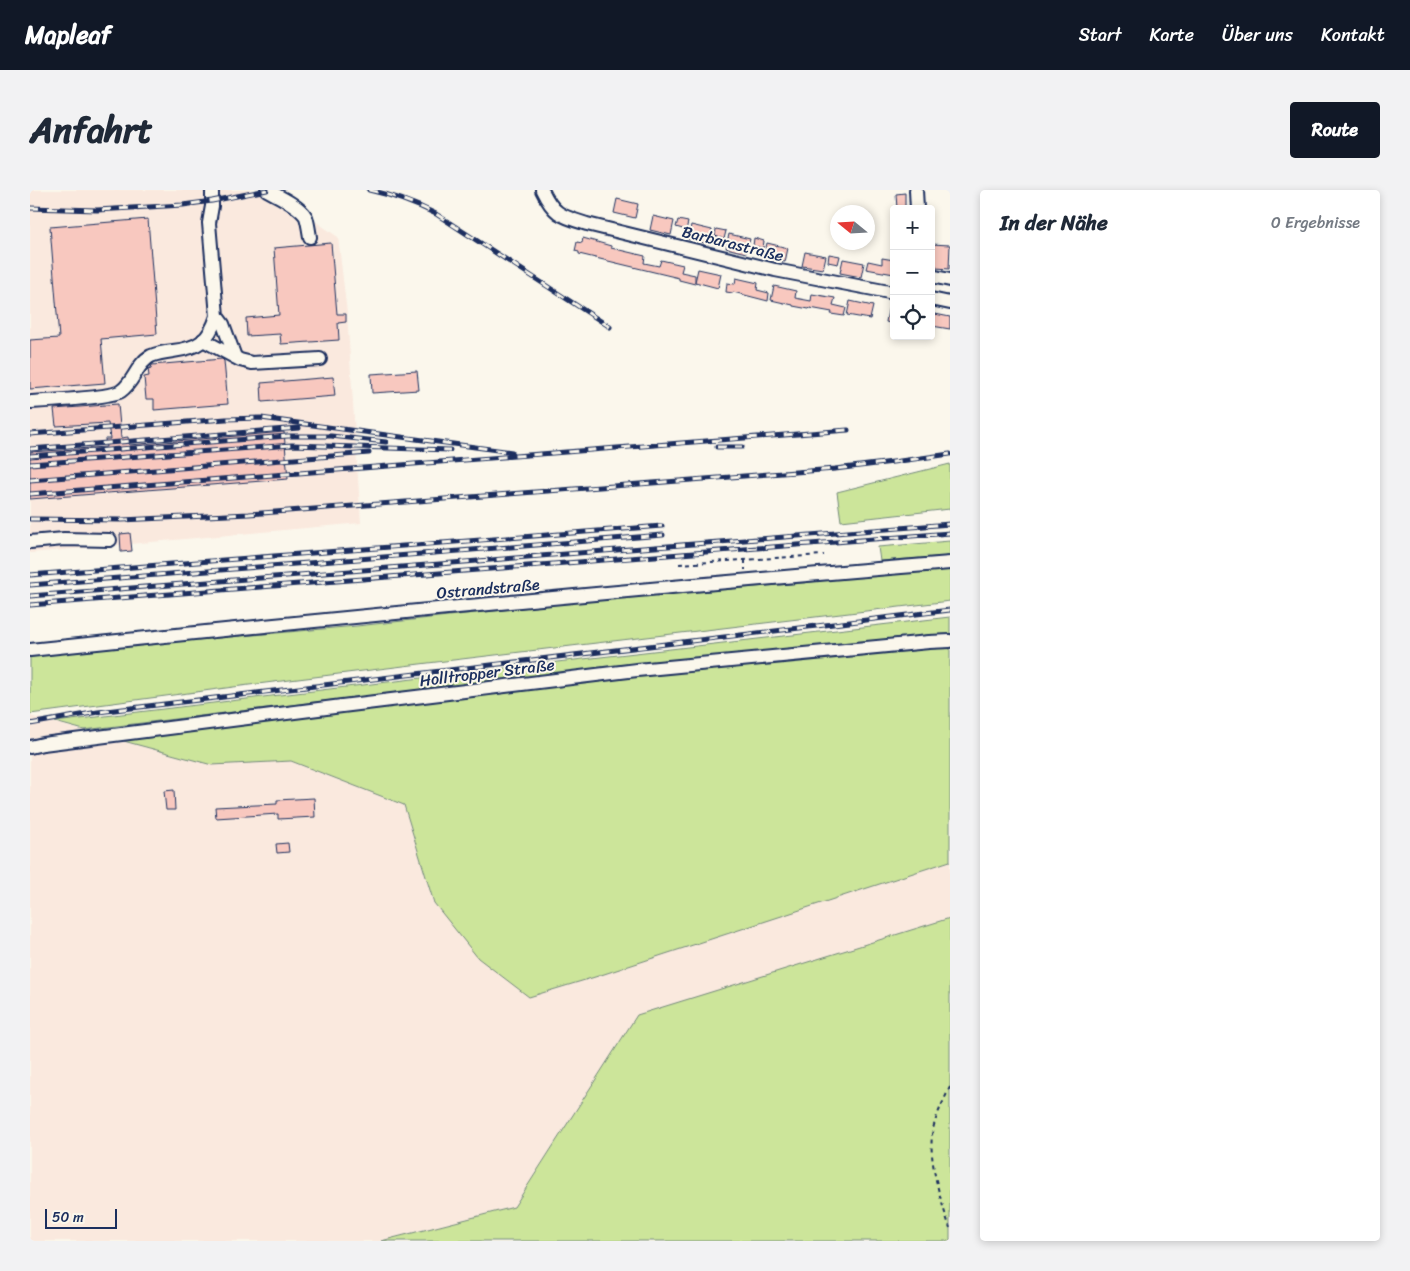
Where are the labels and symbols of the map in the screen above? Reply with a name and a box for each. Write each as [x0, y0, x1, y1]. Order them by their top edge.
north arrow [830, 205, 875, 250]
street label: Barbarastraße [679, 217, 787, 270]
street label: Ostrandstraße [435, 570, 541, 607]
street label: Holltropper Straße [418, 650, 556, 695]
scale bar [45, 1206, 118, 1229]

